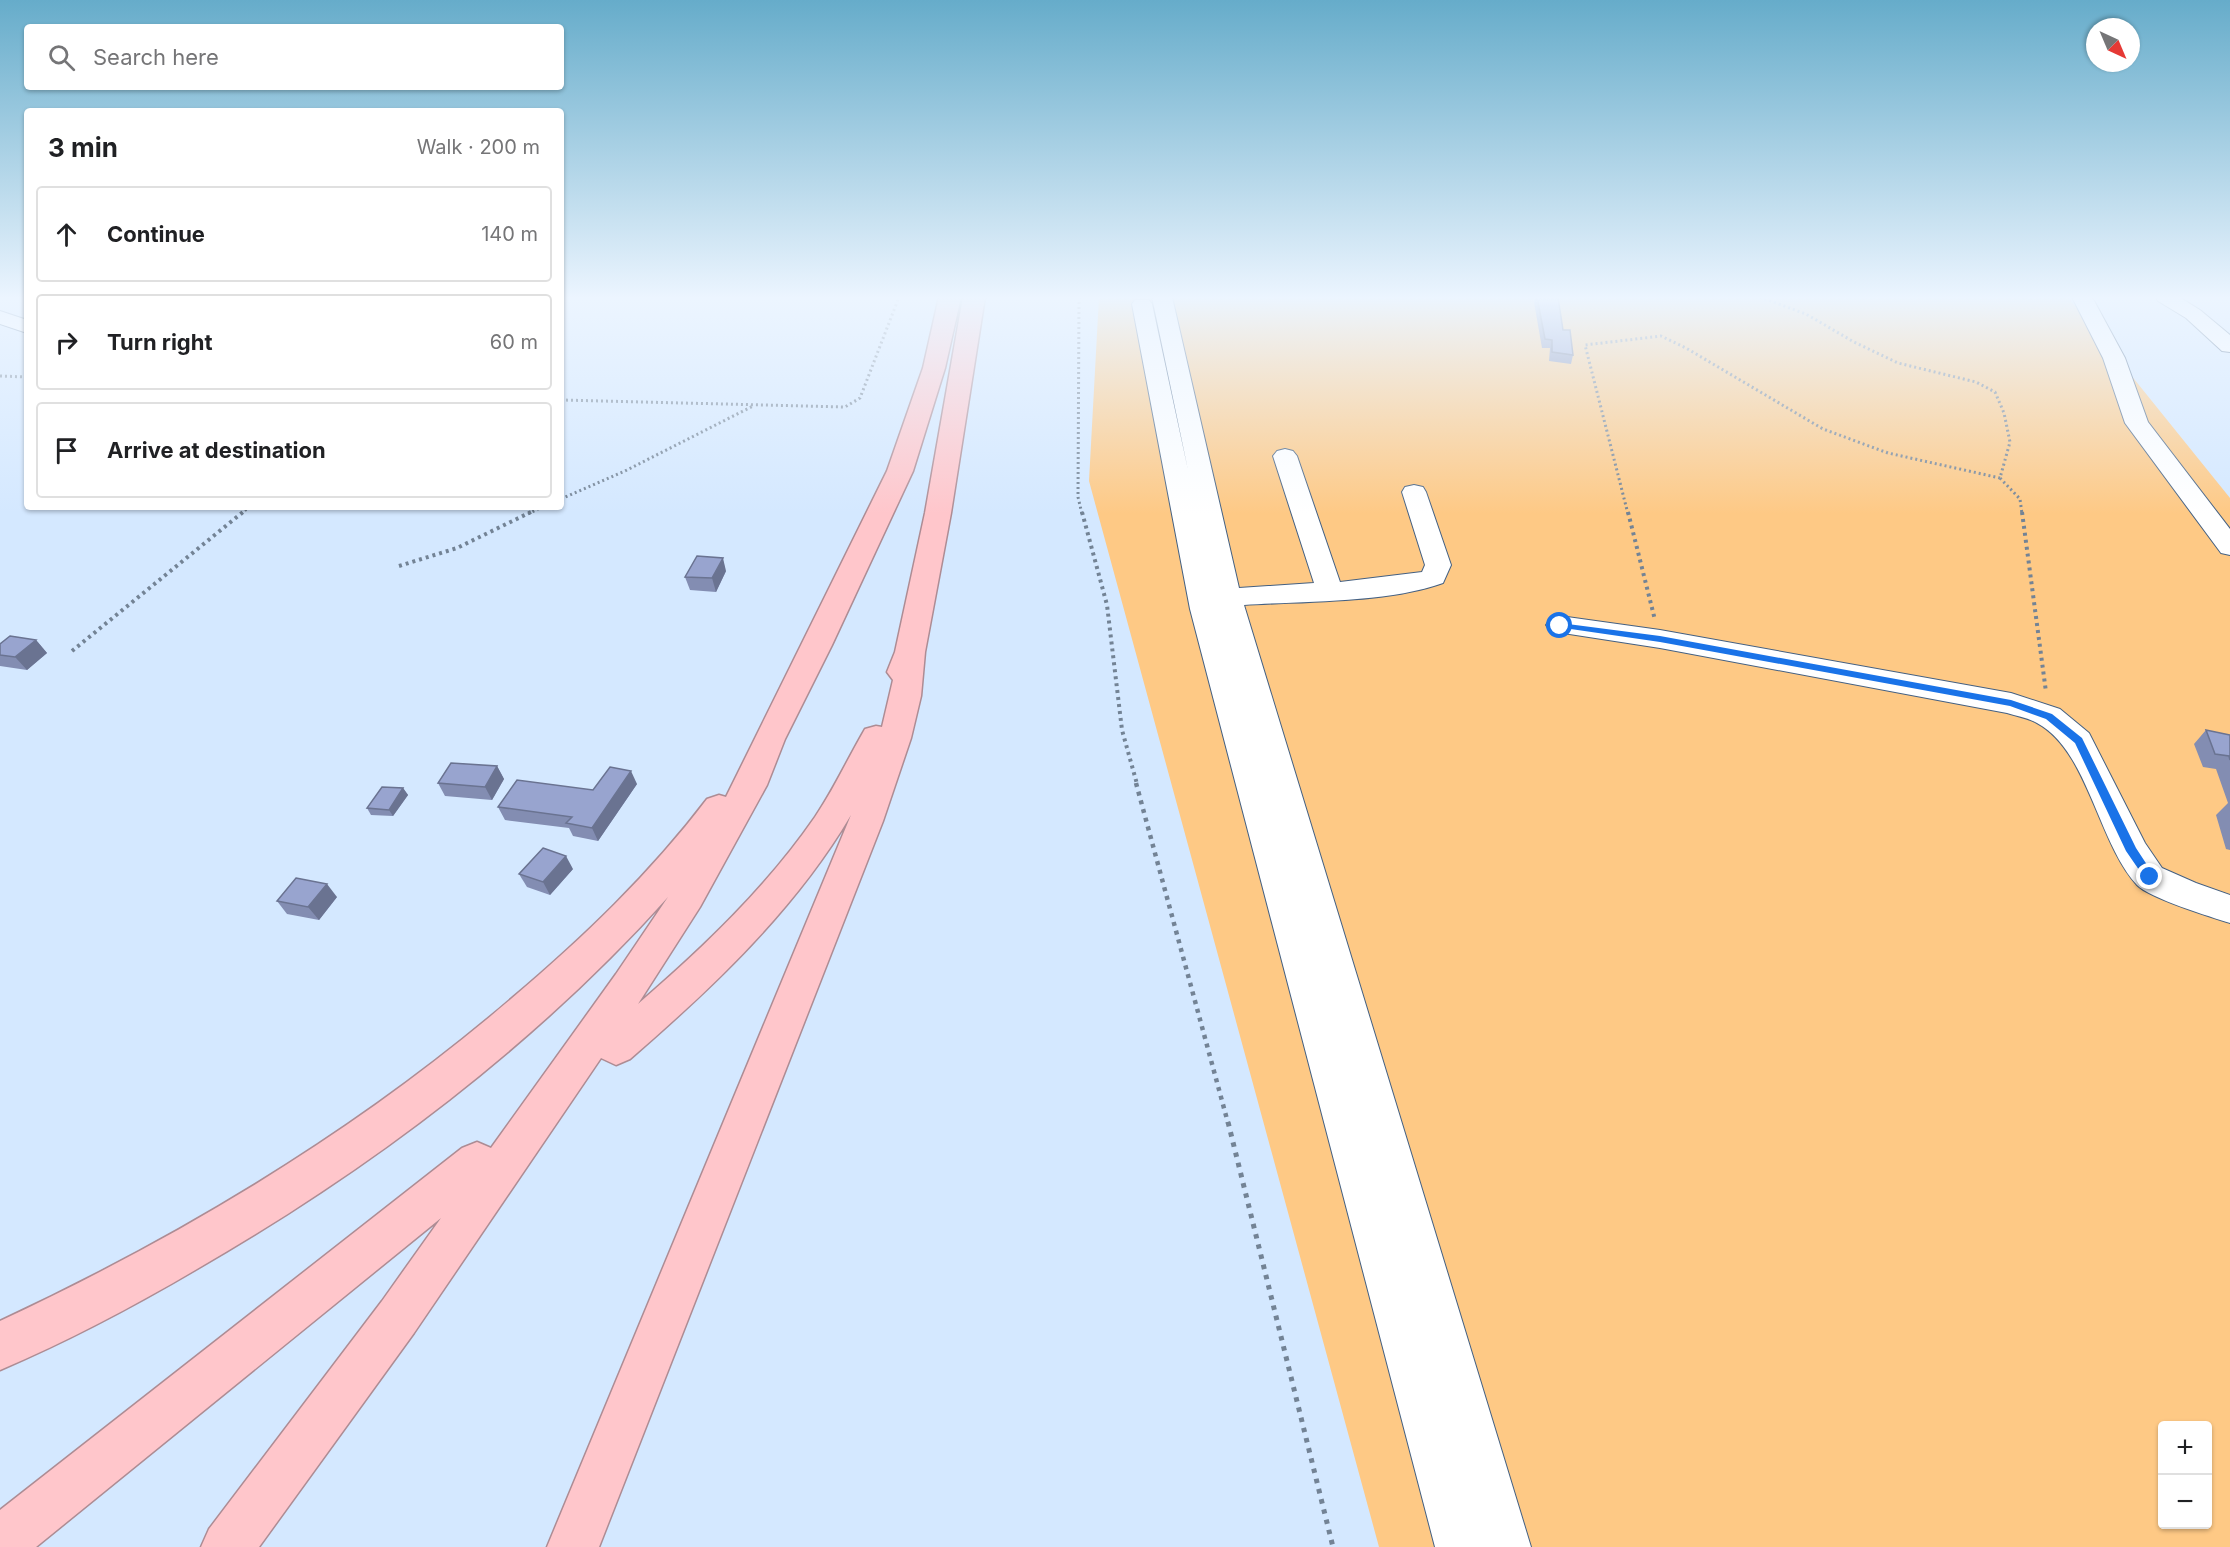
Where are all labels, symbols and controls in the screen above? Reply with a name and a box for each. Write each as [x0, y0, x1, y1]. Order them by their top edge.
north arrow [2086, 18, 2140, 72]
search box [24, 24, 564, 90]
icon: search [45, 41, 78, 74]
text: Search here [93, 44, 219, 70]
text: 3 min [48, 132, 118, 163]
text: Walk · 200 m [417, 135, 540, 159]
icon: ahead [50, 218, 83, 251]
text: Continue [107, 221, 205, 247]
text: 140 m [481, 222, 538, 246]
icon: right [50, 326, 83, 359]
text: Turn right [107, 329, 213, 355]
text: 60 m [490, 330, 538, 354]
icon: arrive [50, 434, 83, 467]
text: Arrive at destination [107, 437, 326, 463]
route start [1546, 612, 1572, 638]
route end [2136, 863, 2162, 889]
map controls [2158, 1421, 2212, 1529]
button: + [2158, 1421, 2212, 1475]
button: − [2158, 1475, 2212, 1529]

